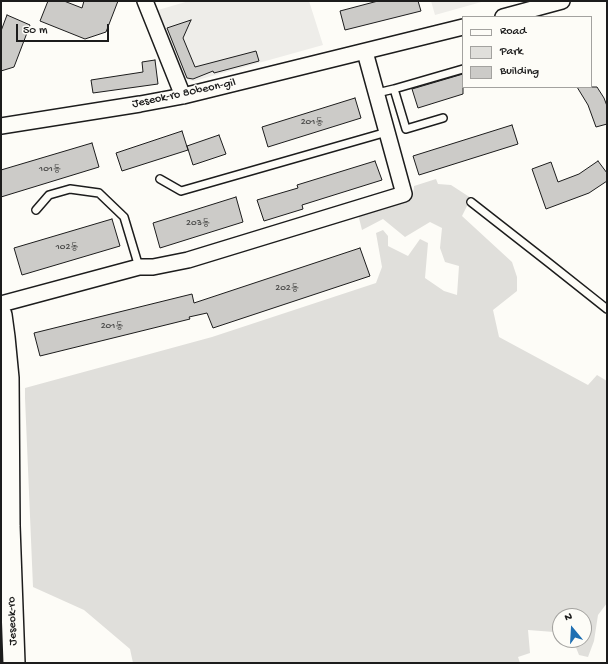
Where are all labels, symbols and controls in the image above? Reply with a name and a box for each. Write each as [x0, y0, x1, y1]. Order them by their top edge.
scale bar [18, 16, 111, 42]
legend [462, 16, 592, 88]
text: 50 m [23, 24, 48, 38]
text: Road [500, 25, 526, 39]
text: Park [500, 45, 523, 59]
text: Building [500, 65, 539, 79]
street label: Jeseok-ro 80beon-gil [131, 76, 237, 112]
house number: 201동 [301, 116, 323, 128]
house number: 101동 [39, 163, 61, 175]
house number: 203동 [186, 217, 210, 229]
house number: 102동 [56, 241, 78, 253]
house number: 202동 [275, 282, 299, 294]
house number: 201동 [101, 320, 123, 332]
street label: Jeseok-ro [5, 596, 21, 646]
north arrow [552, 608, 592, 648]
text: N [563, 611, 574, 624]

